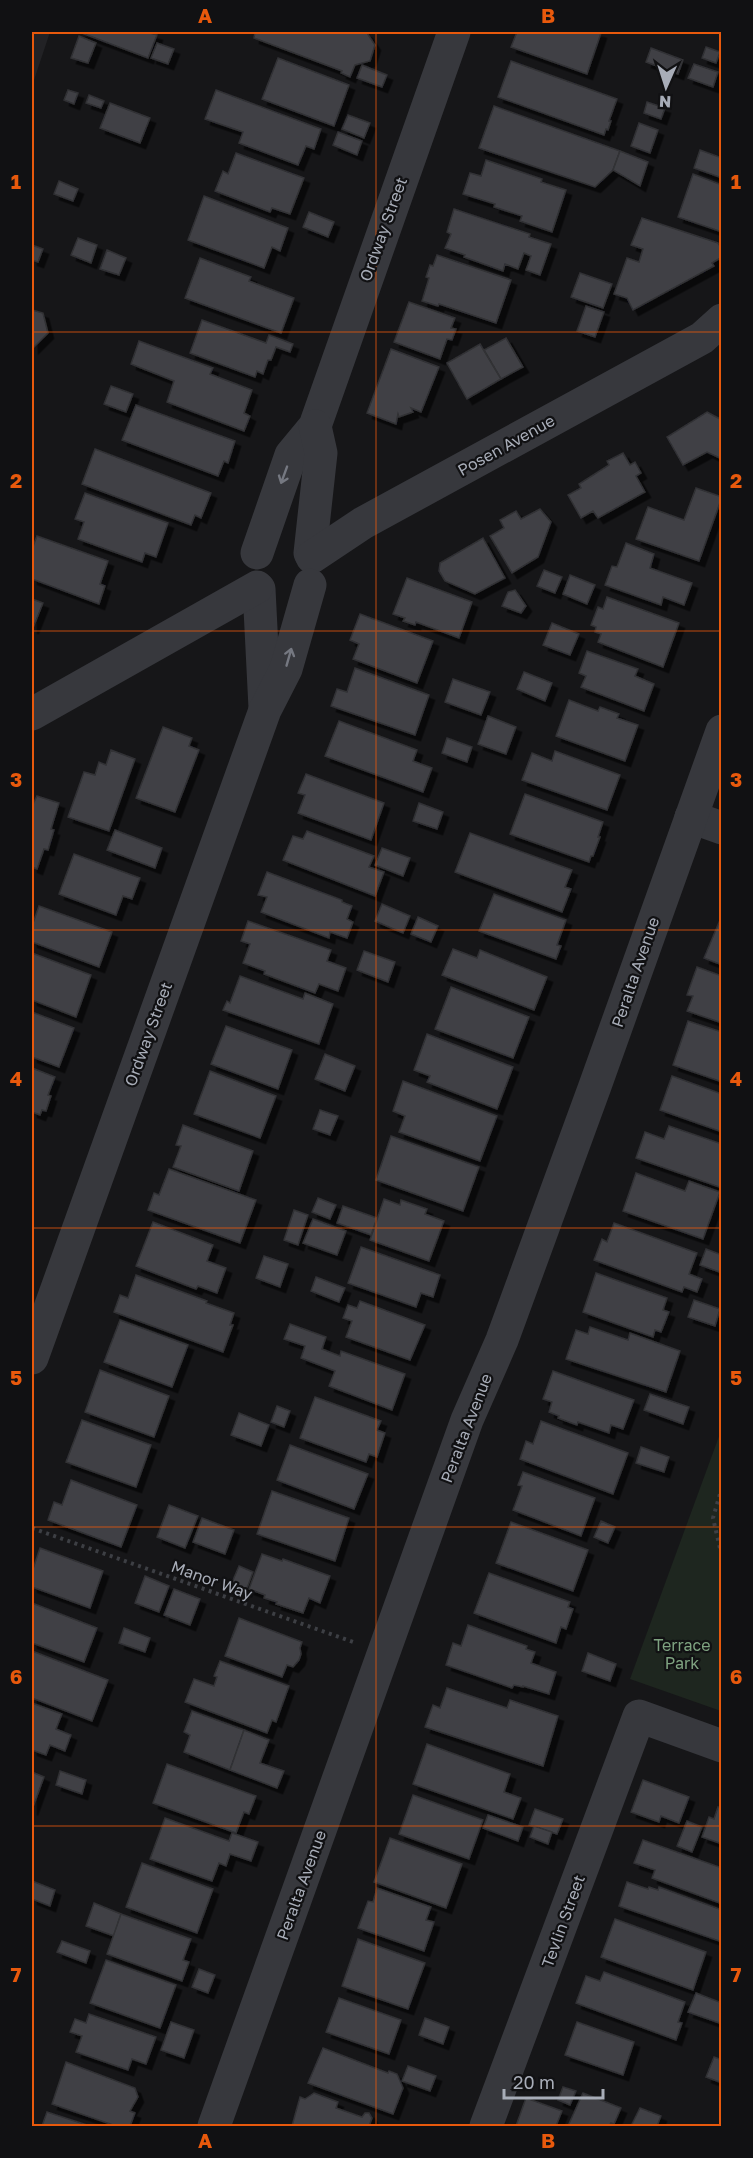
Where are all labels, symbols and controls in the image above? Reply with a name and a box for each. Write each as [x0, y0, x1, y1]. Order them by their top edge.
text: A [198, 3, 212, 27]
text: B [541, 3, 555, 27]
north arrow [636, 57, 696, 117]
text: N [659, 92, 672, 112]
text: 1 [11, 169, 21, 193]
text: 1 [731, 169, 741, 193]
street label: Ordway Street [355, 174, 411, 284]
street label: Posen Avenue [454, 410, 558, 480]
one-way arrow [277, 465, 288, 484]
text: 2 [10, 468, 22, 492]
text: 2 [730, 468, 742, 492]
one-way arrow [284, 648, 296, 667]
text: 3 [10, 767, 22, 791]
text: 3 [730, 767, 742, 791]
street label: Peralta Avenue [607, 914, 663, 1030]
street label: Ordway Street [120, 979, 176, 1089]
text: 4 [10, 1066, 22, 1090]
text: 4 [730, 1066, 742, 1090]
text: 5 [10, 1365, 22, 1389]
text: 5 [730, 1365, 742, 1389]
street label: Peralta Avenue [436, 1371, 496, 1485]
street label: Manor Way [169, 1556, 255, 1604]
park label: Terrace Park [653, 1635, 711, 1673]
text: 6 [10, 1664, 22, 1688]
text: 6 [730, 1664, 742, 1688]
street label: Peralta Avenue [272, 1827, 330, 1943]
street label: Tevlin Street [537, 1872, 589, 1970]
text: 7 [11, 1962, 22, 1986]
text: 7 [731, 1962, 742, 1986]
scale bar [504, 2062, 603, 2100]
text: 20 m [513, 2071, 555, 2093]
text: A [198, 2128, 212, 2152]
text: B [541, 2128, 555, 2152]

